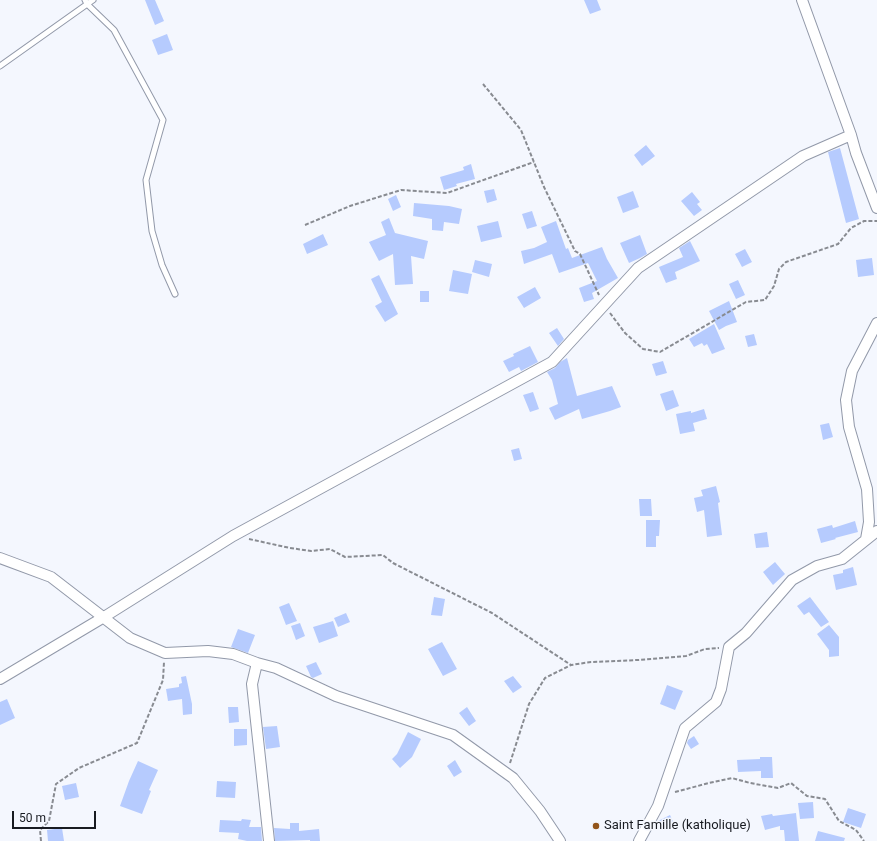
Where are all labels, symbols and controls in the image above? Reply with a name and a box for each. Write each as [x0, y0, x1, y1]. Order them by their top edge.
scale bar [14, 803, 98, 829]
text: 50 m [19, 811, 46, 825]
place label: Saint Famille (katholique) [604, 818, 751, 834]
marker: Saint Famille (katholique) [591, 821, 601, 831]

